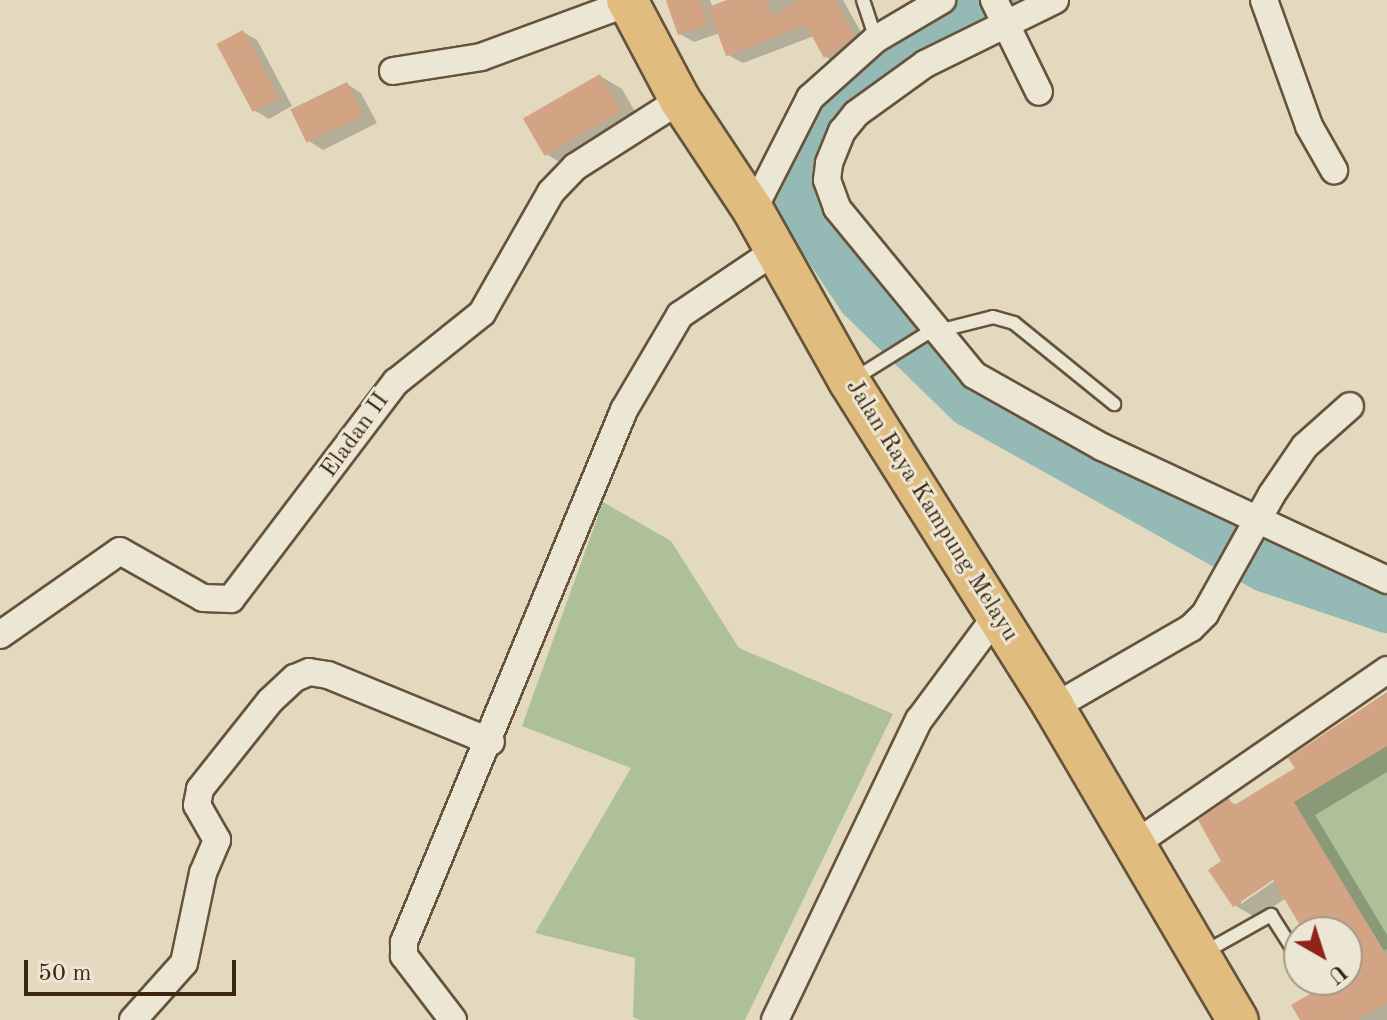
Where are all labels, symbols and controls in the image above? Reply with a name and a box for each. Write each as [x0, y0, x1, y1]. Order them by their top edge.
street label: Jalan Raya Kampung Melayu [838, 375, 1024, 647]
street label: Eladan II [316, 388, 396, 484]
north arrow [1283, 916, 1363, 996]
scale bar [28, 944, 240, 994]
text: U [1323, 959, 1351, 987]
text: 50 m [38, 962, 92, 986]

